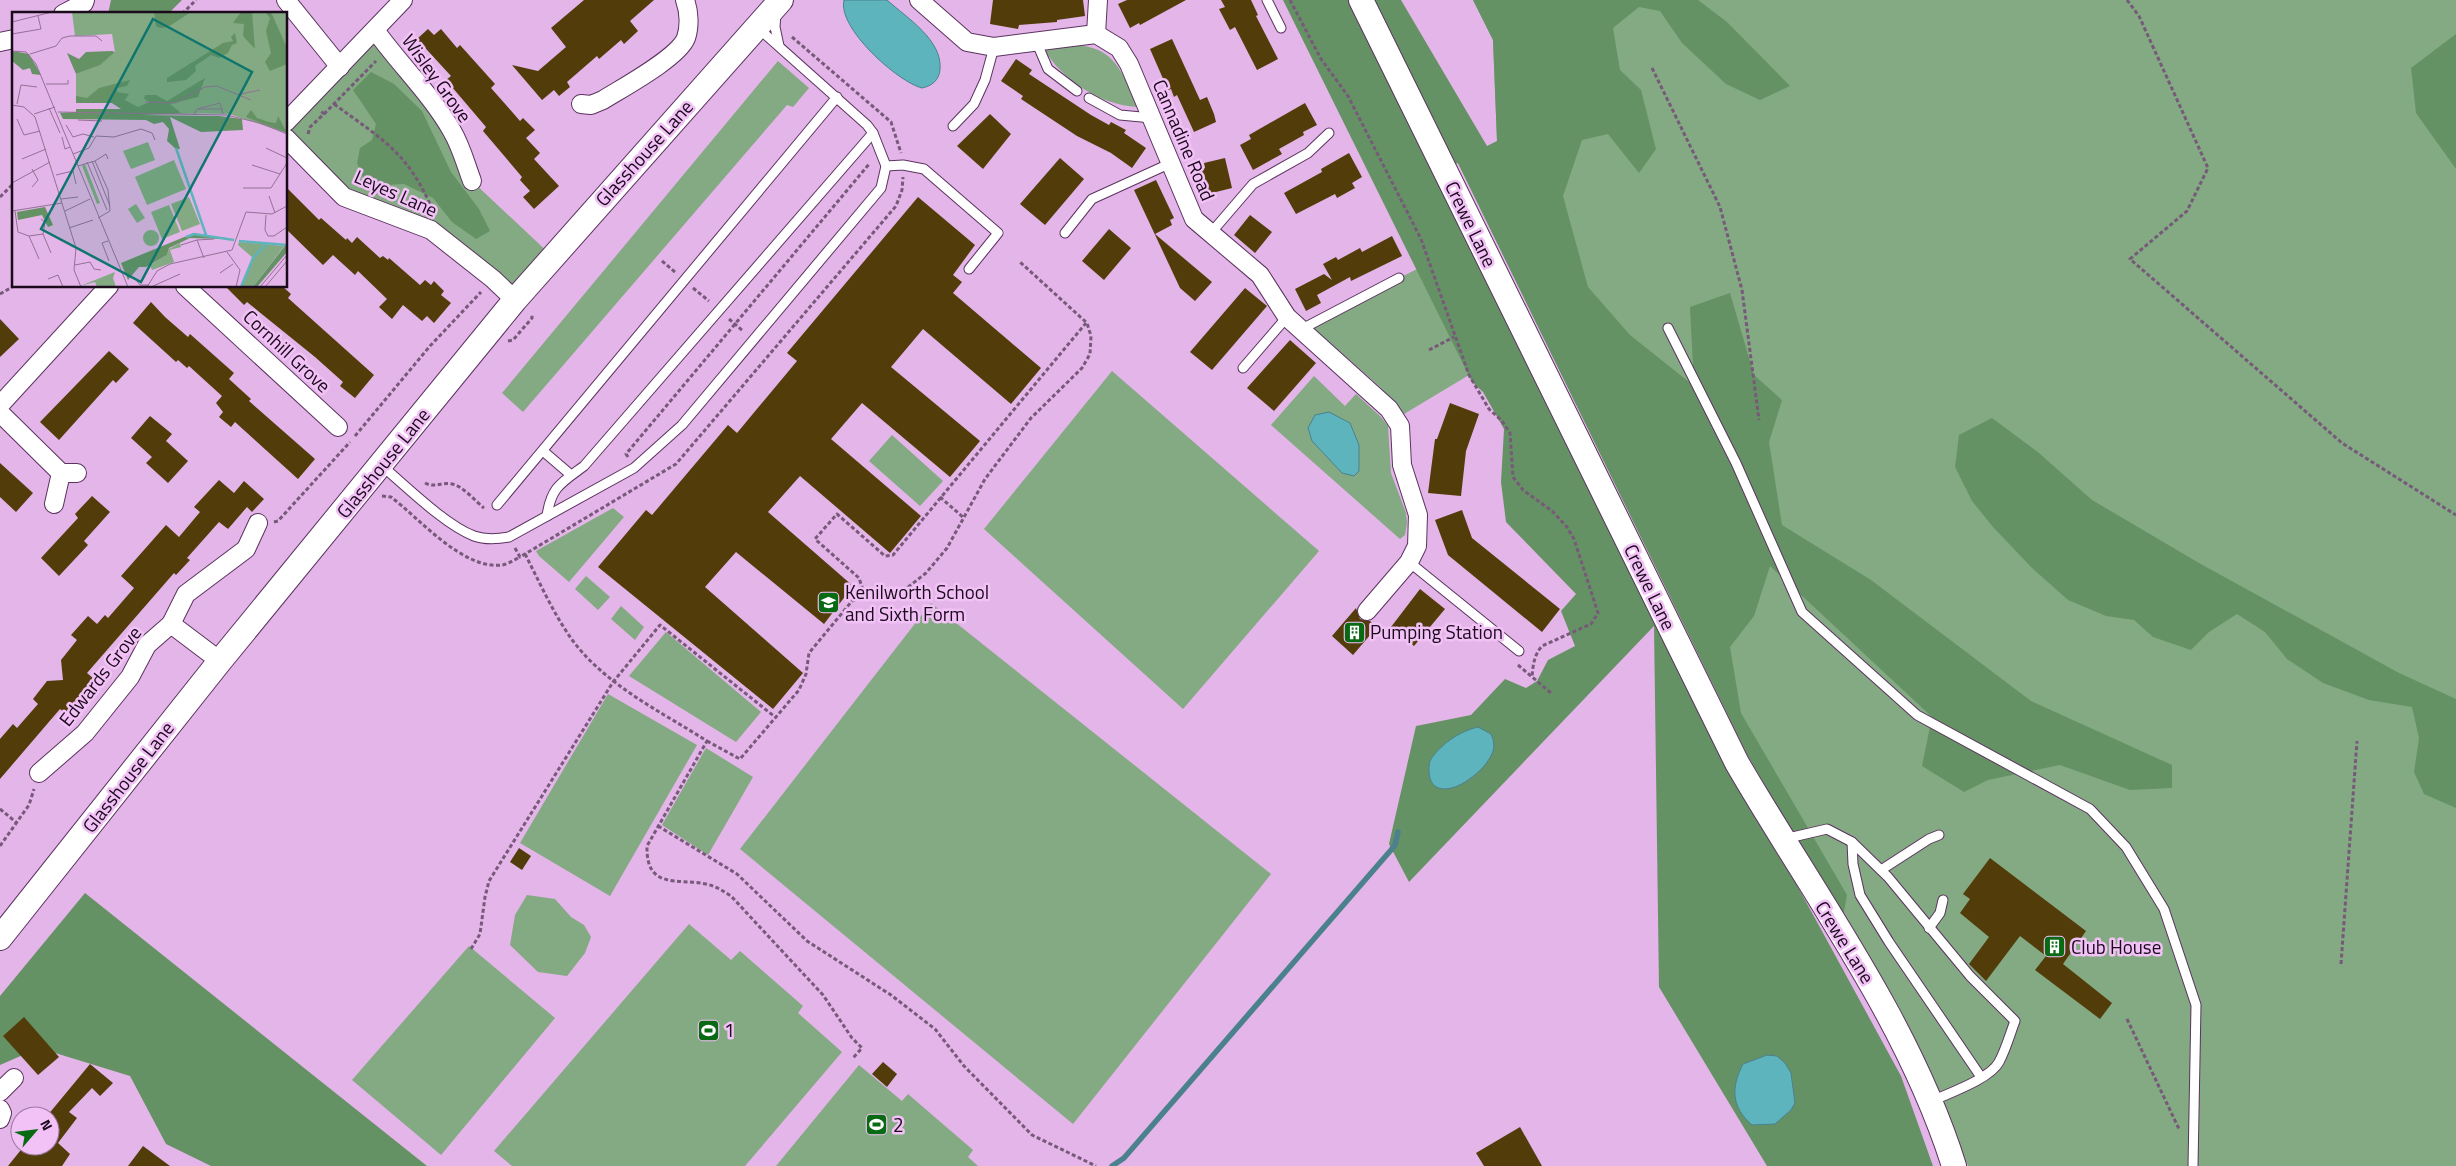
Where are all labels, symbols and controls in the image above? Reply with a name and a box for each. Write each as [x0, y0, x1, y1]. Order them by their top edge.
inset map [12, 12, 288, 288]
street label: Wisley Grove [395, 27, 480, 128]
street label: Cannadine Road [1146, 75, 1223, 205]
street label: Glasshouse Lane [588, 93, 699, 212]
street label: Leyes Lane [350, 161, 443, 224]
street label: Crewe Lane [1438, 176, 1505, 272]
street label: Cornhill Grove [237, 302, 338, 399]
street label: Glasshouse Lane [329, 401, 436, 524]
street label: Crewe Lane [1617, 539, 1684, 635]
place label: Kenilworth School and Sixth Form [845, 577, 989, 628]
school or university icon: Kenilworth School and Sixth Form [817, 591, 841, 615]
place label: Pumping Station [1370, 617, 1503, 646]
street label: Edwards Grove [51, 619, 148, 732]
building icon: Pumping Station [1342, 620, 1366, 644]
street label: Glasshouse Lane [75, 715, 180, 839]
street label: Crewe Lane [1809, 895, 1882, 989]
place label: Club House [2071, 932, 2161, 961]
building icon: Club House [2043, 935, 2067, 959]
place label: 1 [724, 1015, 735, 1044]
sports icon: 1 [696, 1018, 720, 1042]
north arrow [10, 1106, 60, 1156]
place label: 2 [893, 1110, 904, 1139]
sports icon: 2 [865, 1113, 889, 1137]
text: N [35, 1115, 58, 1134]

